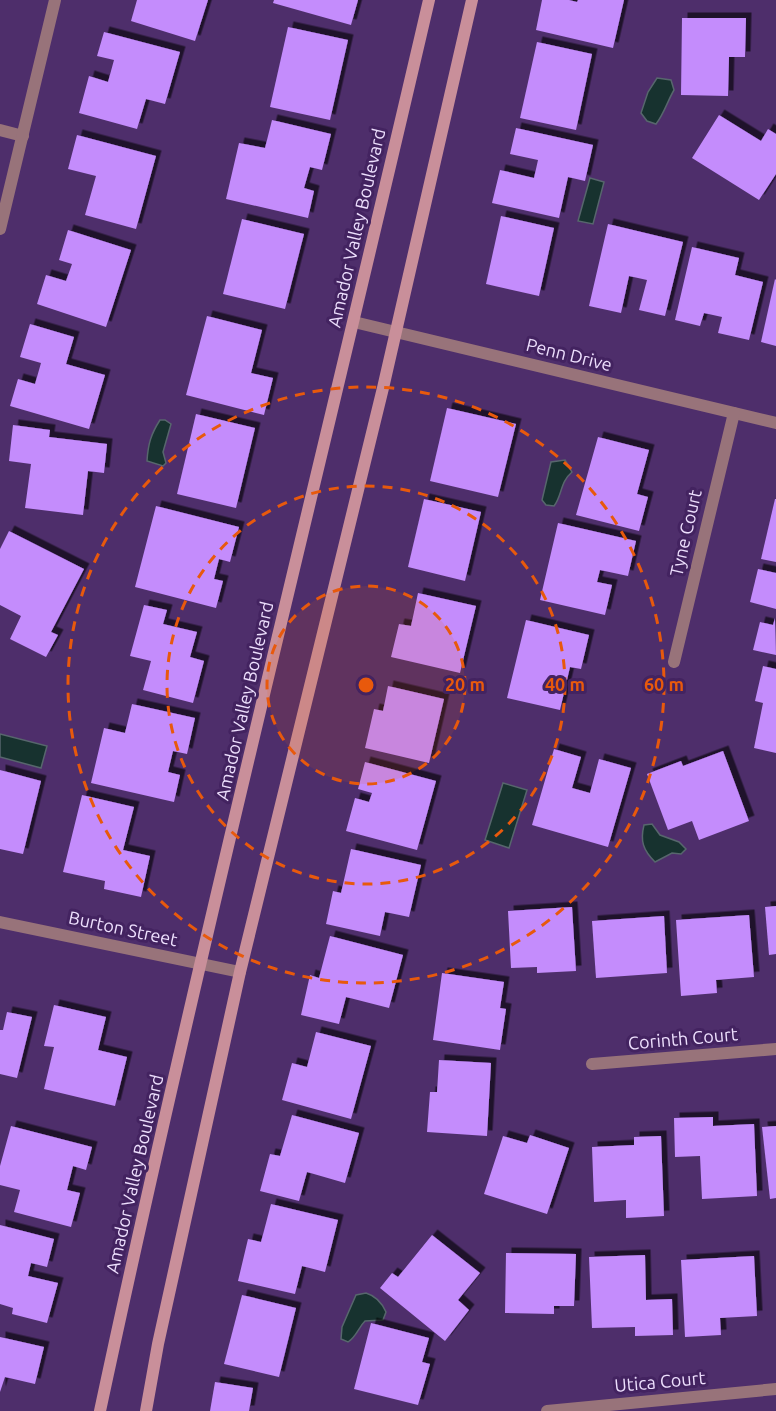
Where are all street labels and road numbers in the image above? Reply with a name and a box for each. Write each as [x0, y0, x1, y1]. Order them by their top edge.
street label: Amador Valley Boulevard [323, 126, 389, 329]
street label: Penn Drive [524, 334, 614, 374]
street label: Tyne Court [665, 487, 705, 578]
street label: Amador Valley Boulevard [211, 599, 277, 802]
street label: Burton Street [67, 907, 179, 949]
street label: Corinth Court [627, 1023, 739, 1053]
street label: Amador Valley Boulevard [101, 1072, 167, 1275]
street label: Utica Court [614, 1367, 706, 1395]

